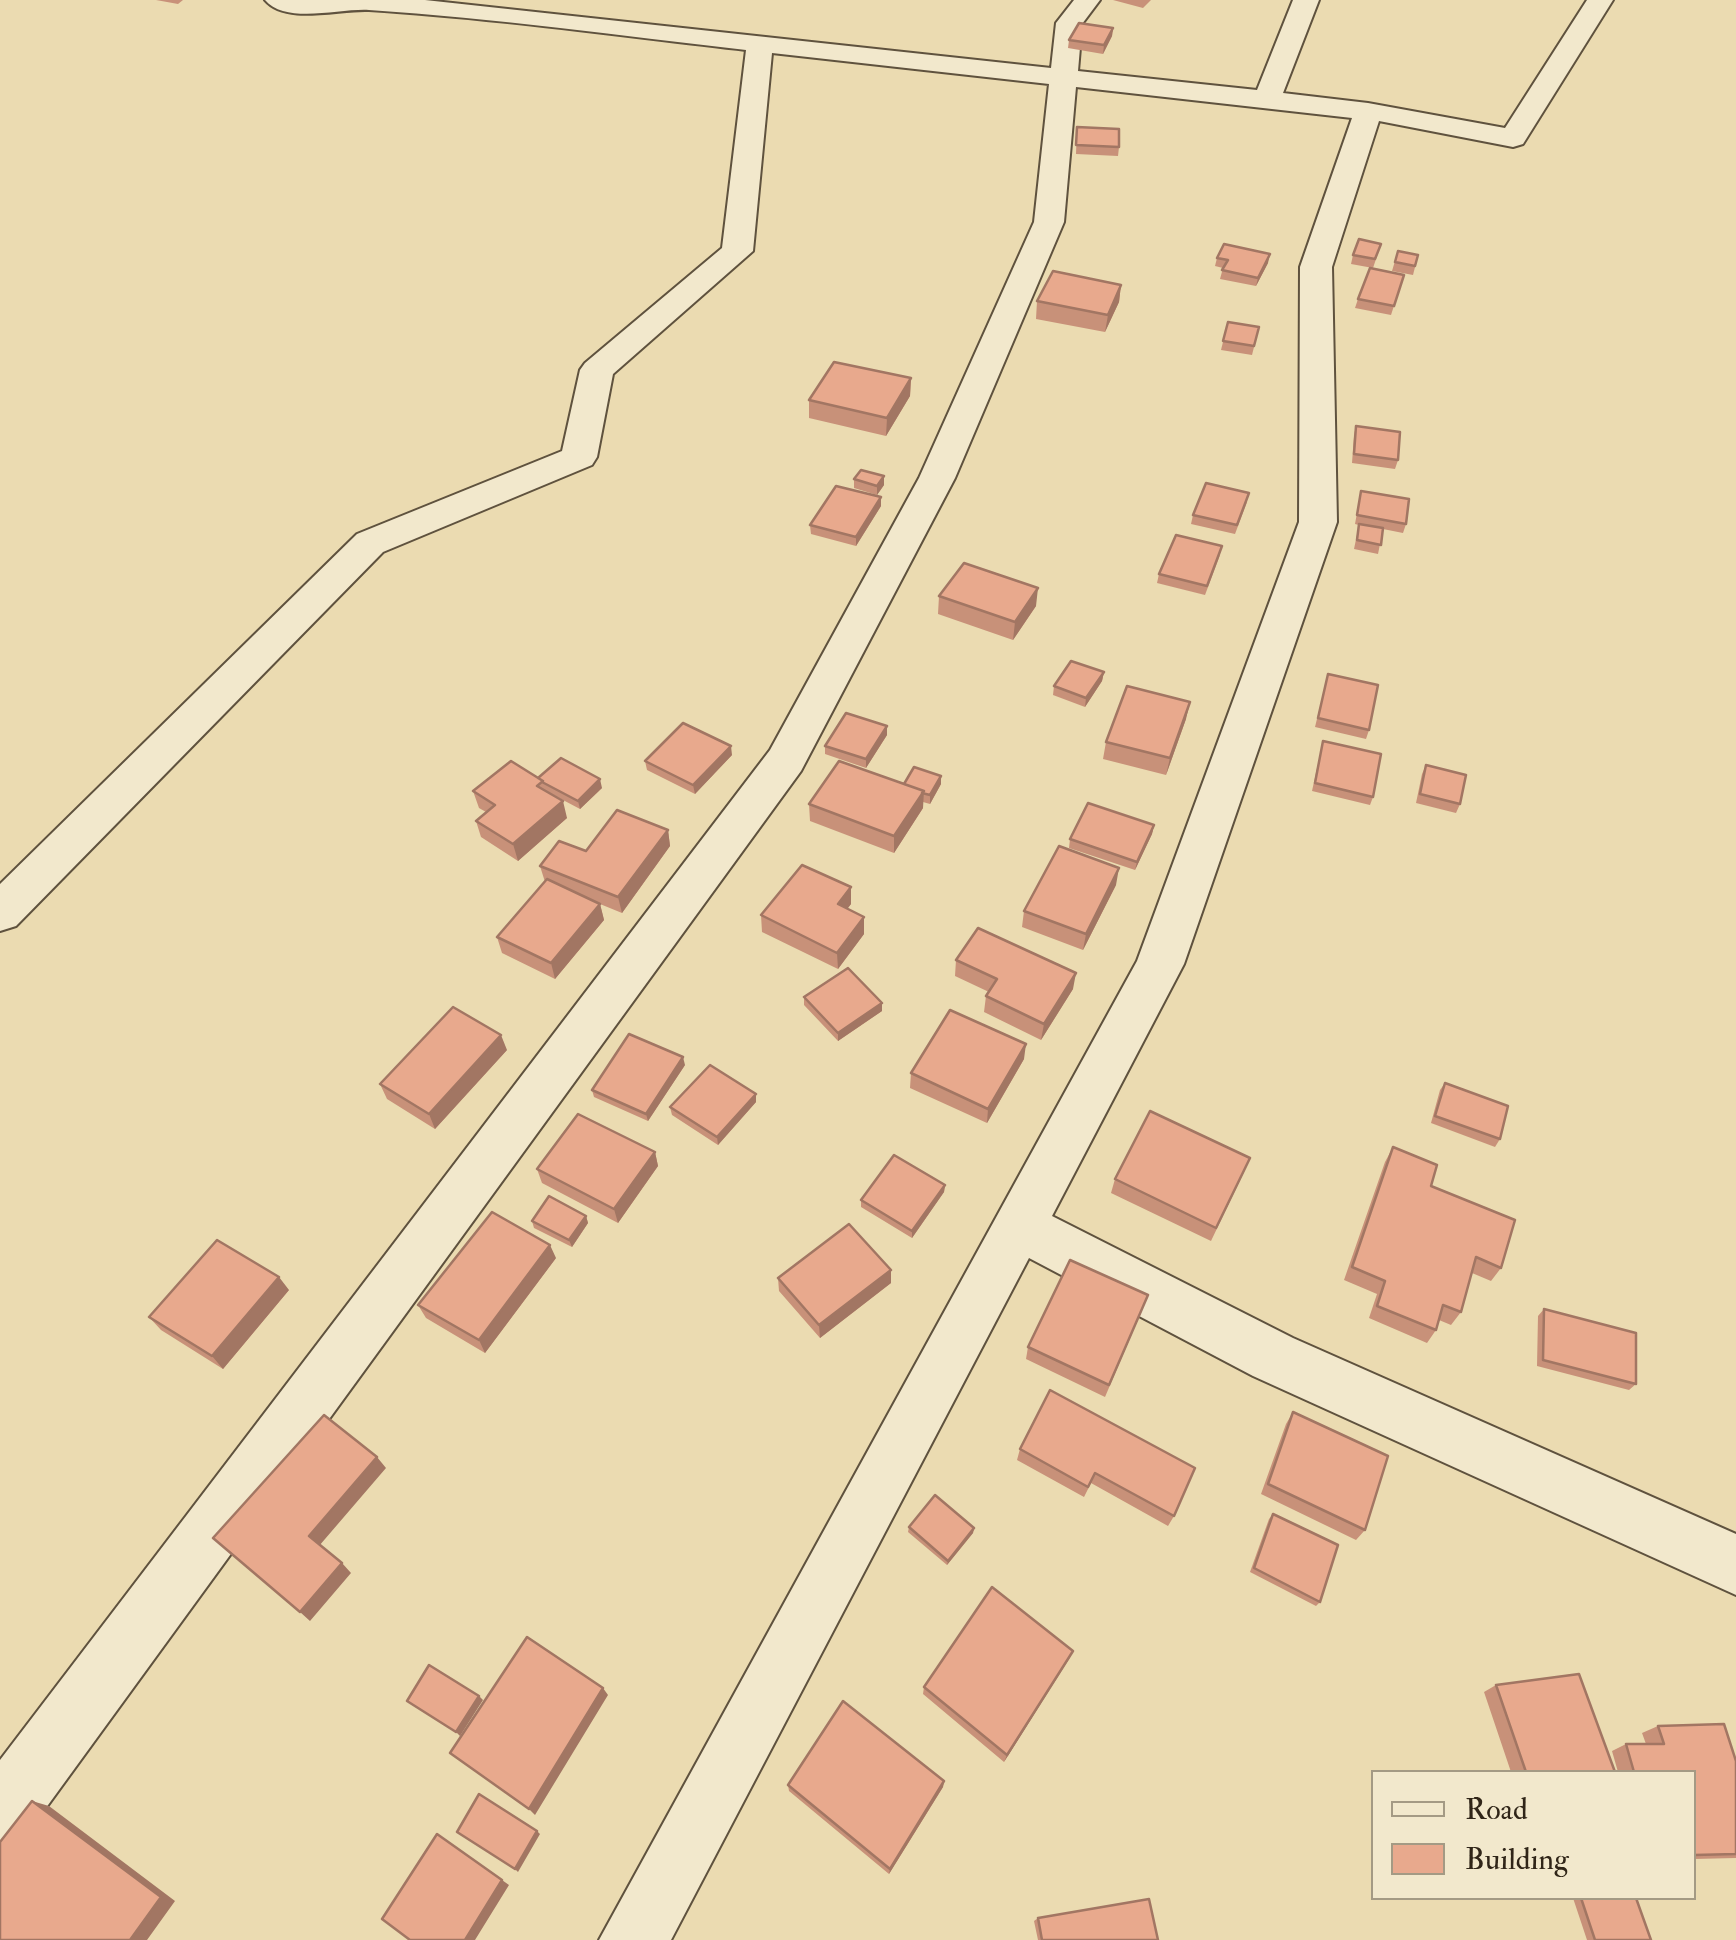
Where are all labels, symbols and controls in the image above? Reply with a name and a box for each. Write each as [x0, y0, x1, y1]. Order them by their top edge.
legend [1371, 1770, 1696, 1900]
text: Road [1465, 1791, 1528, 1828]
text: Building [1465, 1841, 1569, 1878]

